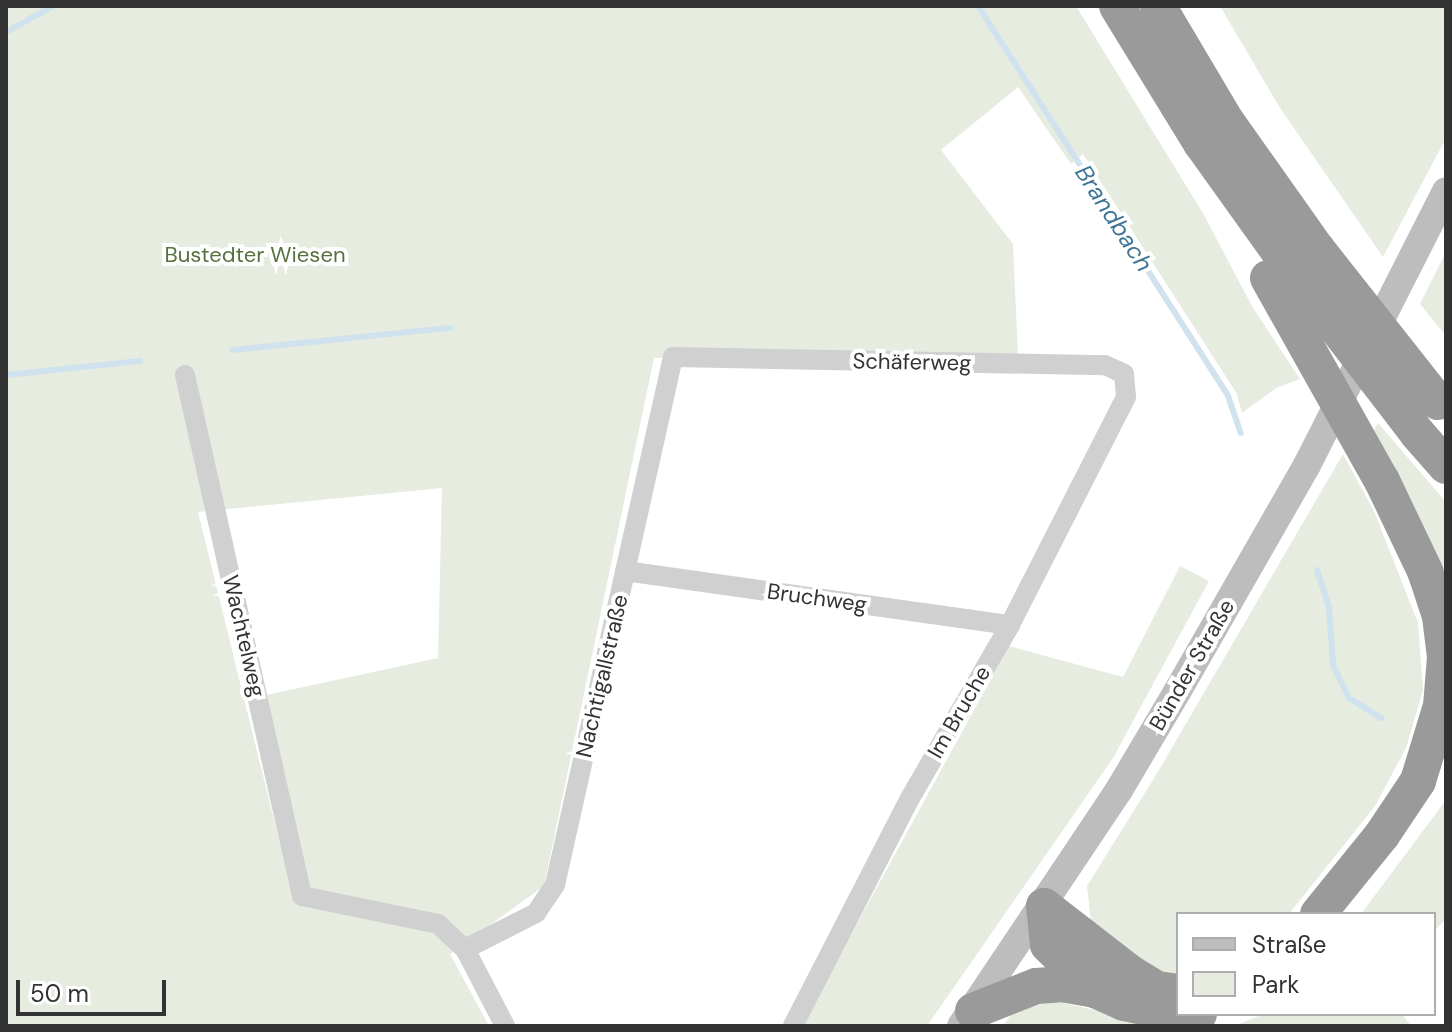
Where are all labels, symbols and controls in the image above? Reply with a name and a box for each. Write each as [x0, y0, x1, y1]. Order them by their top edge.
water label: Brandbach [1069, 159, 1159, 277]
park label: Bustedter Wiesen [164, 242, 346, 268]
street label: Schäferweg [852, 348, 972, 376]
street label: Wachtelweg [217, 573, 271, 699]
street label: Bruchweg [765, 578, 869, 618]
street label: Nachtigallstraße [570, 592, 634, 760]
street label: Bünder Straße [1144, 595, 1240, 735]
street label: Im Bruche [922, 661, 996, 763]
legend [1176, 912, 1436, 1016]
text: Straße [1252, 929, 1326, 960]
scale bar [20, 964, 170, 1014]
text: Park [1252, 969, 1299, 1000]
text: 50 m [30, 978, 89, 1009]

